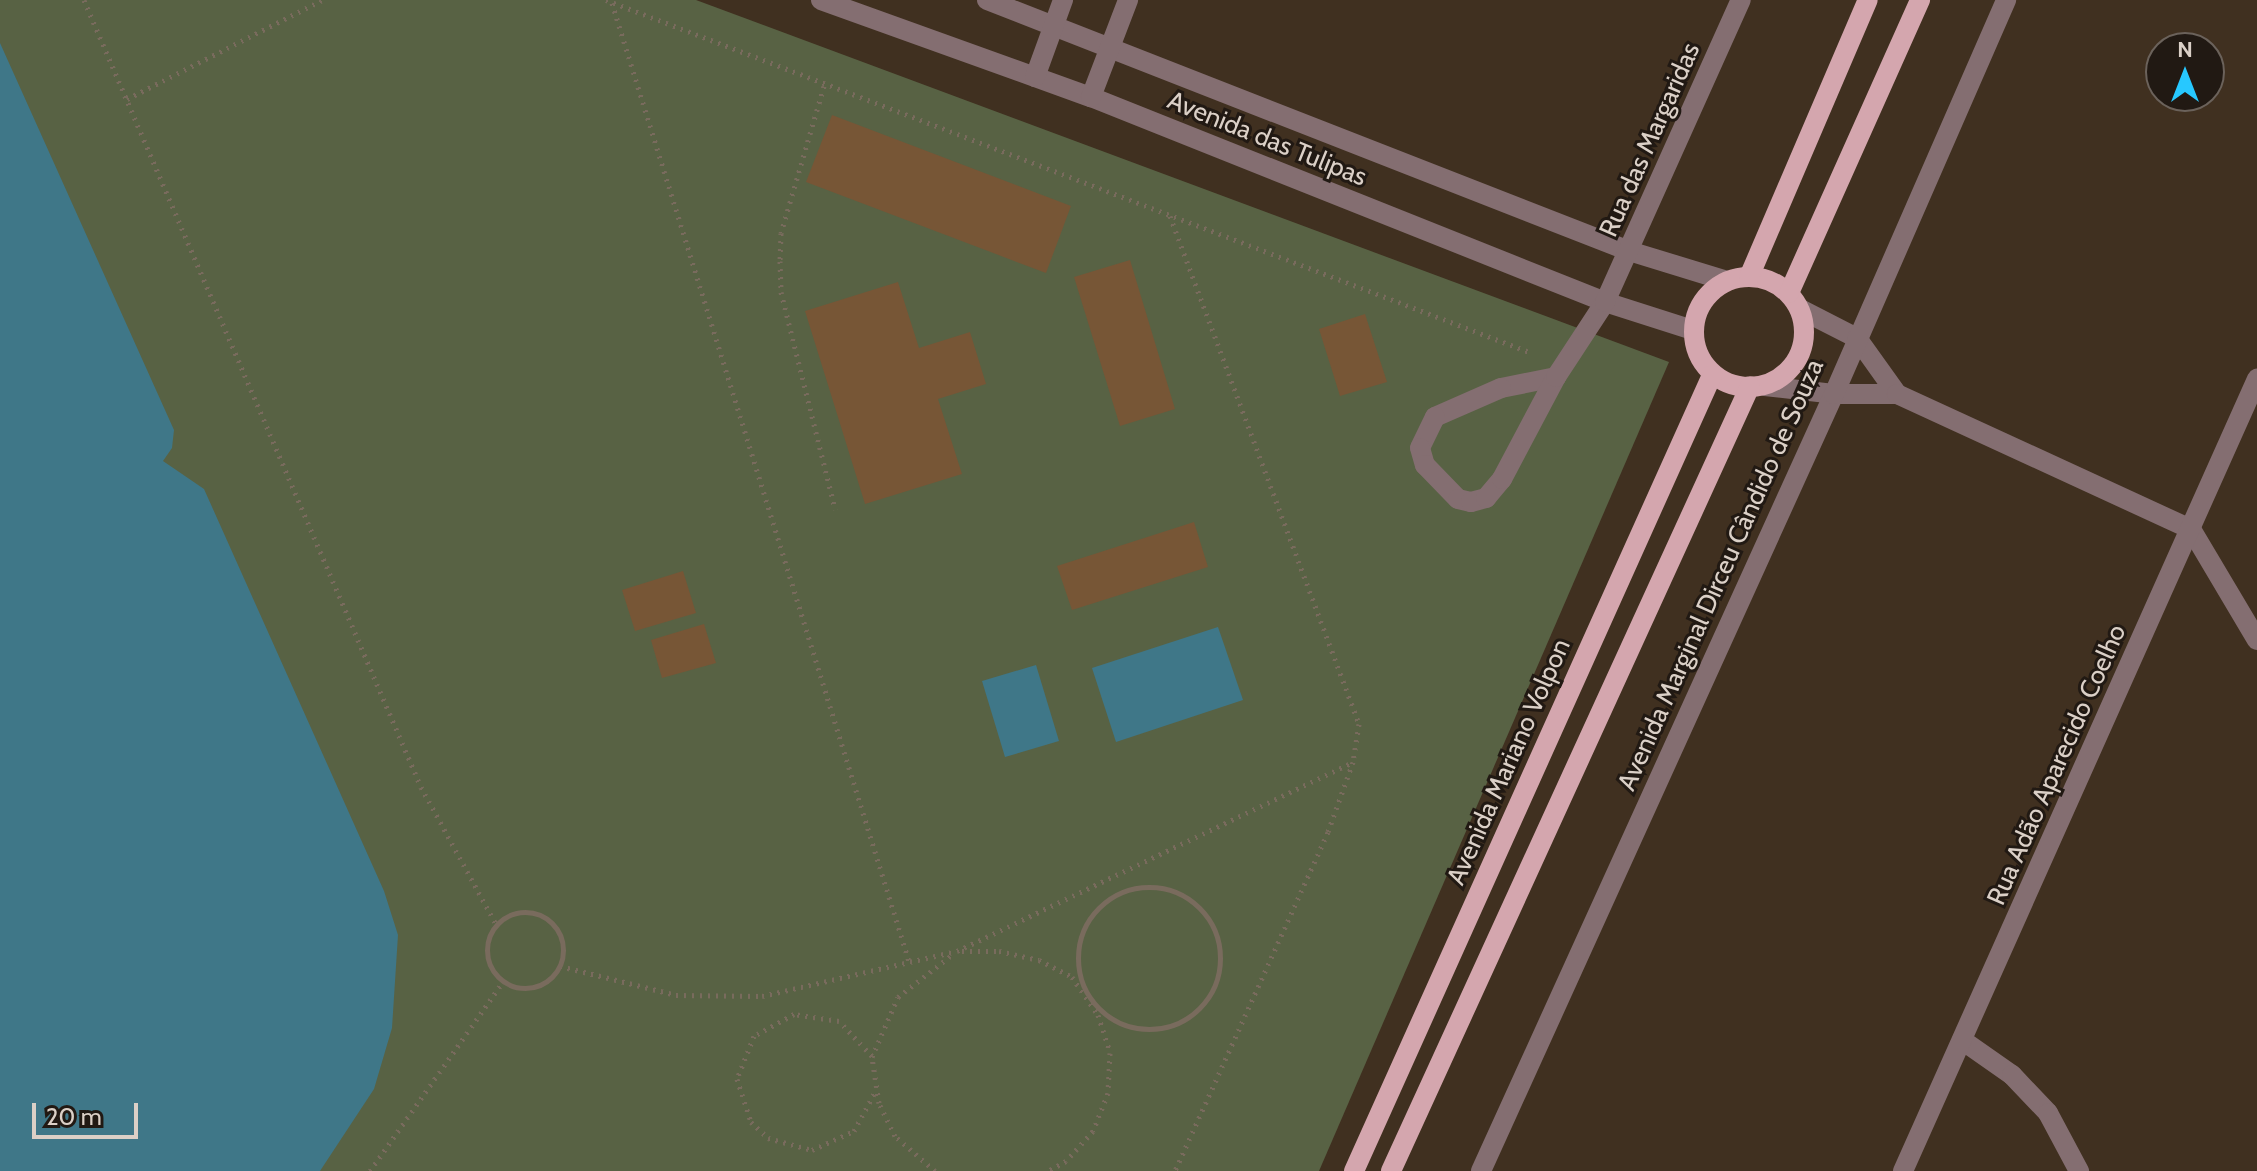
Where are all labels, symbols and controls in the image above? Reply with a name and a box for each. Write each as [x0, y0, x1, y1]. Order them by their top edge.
north arrow [2145, 32, 2225, 112]
text: N [2177, 36, 2193, 63]
street label: Rua das Margaridas [1593, 38, 1707, 242]
street label: Avenida das Tulipas [1163, 85, 1371, 193]
street label: Avenida Marginal Dirceu Cândido de Souza [1611, 355, 1831, 795]
street label: Rua Adão Aparecido Coelho [1981, 620, 2133, 910]
street label: Avenida Mariano Volpon [1441, 634, 1577, 890]
scale bar [36, 1087, 142, 1137]
text: 20 m [46, 1102, 102, 1131]

